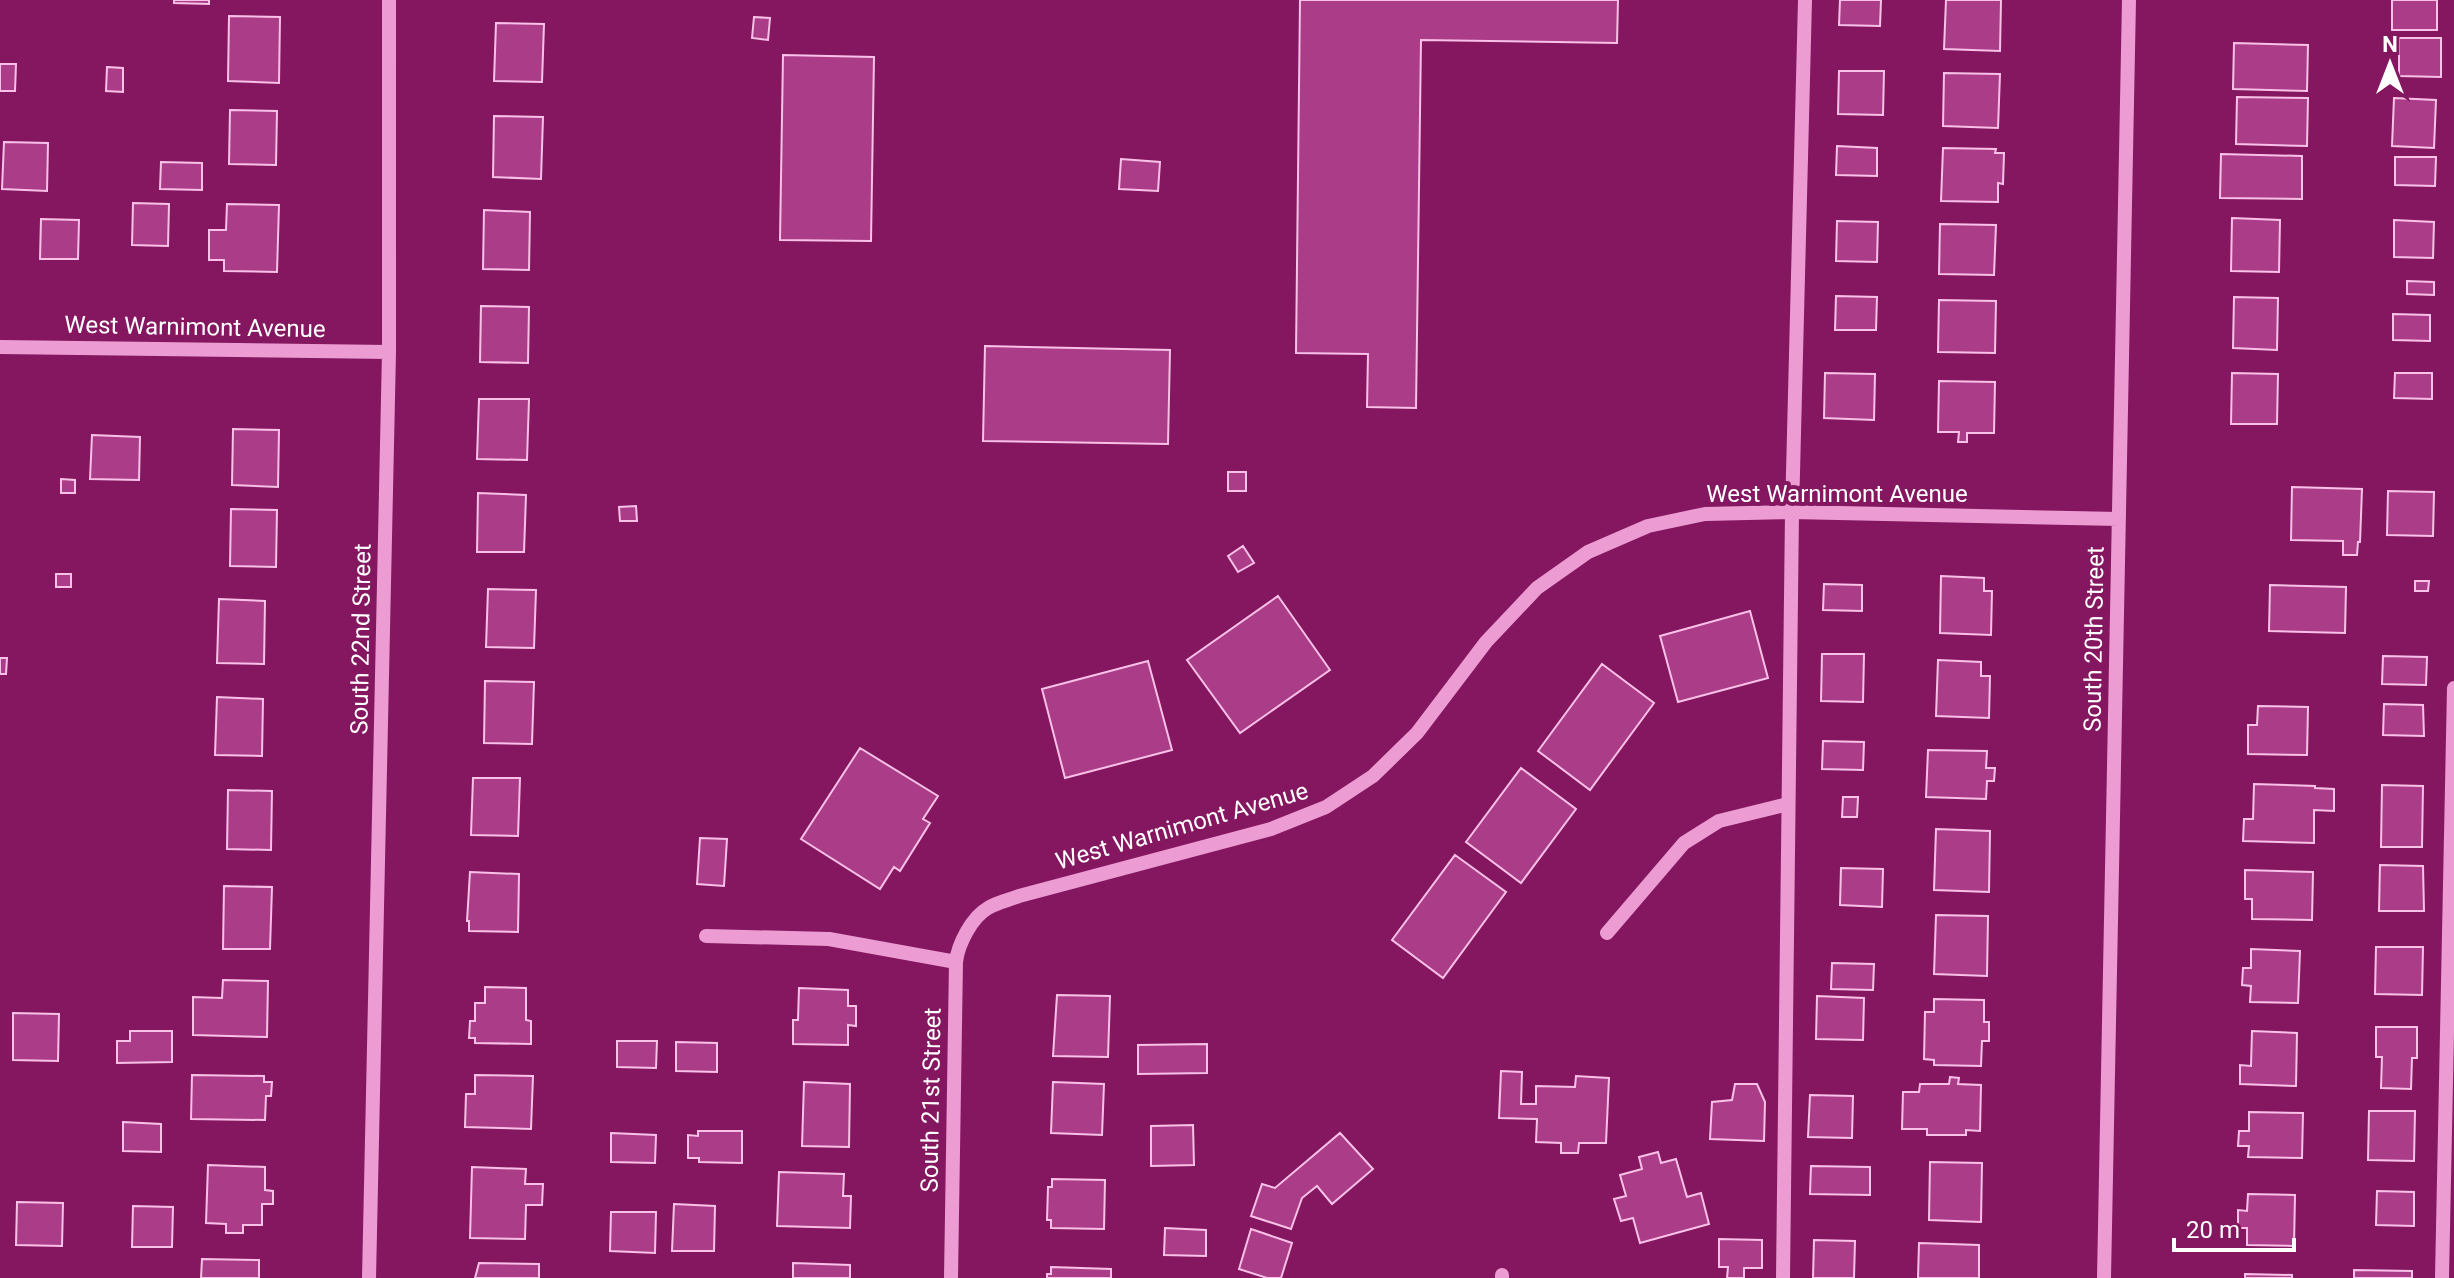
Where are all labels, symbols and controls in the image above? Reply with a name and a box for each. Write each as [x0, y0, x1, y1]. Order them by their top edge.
north arrow [2350, 24, 2430, 104]
text: N [2382, 32, 2398, 57]
street label: West Warnimont Avenue [64, 311, 326, 343]
street label: West Warnimont Avenue [1706, 480, 1968, 508]
street label: South 22nd Street [345, 543, 377, 735]
street label: South 20th Street [2078, 546, 2110, 732]
street label: West Warnimont Avenue [1053, 777, 1311, 875]
street label: South 21st Street [915, 1007, 947, 1193]
scale bar [2174, 1202, 2294, 1252]
text: 20 m [2186, 1216, 2240, 1244]

